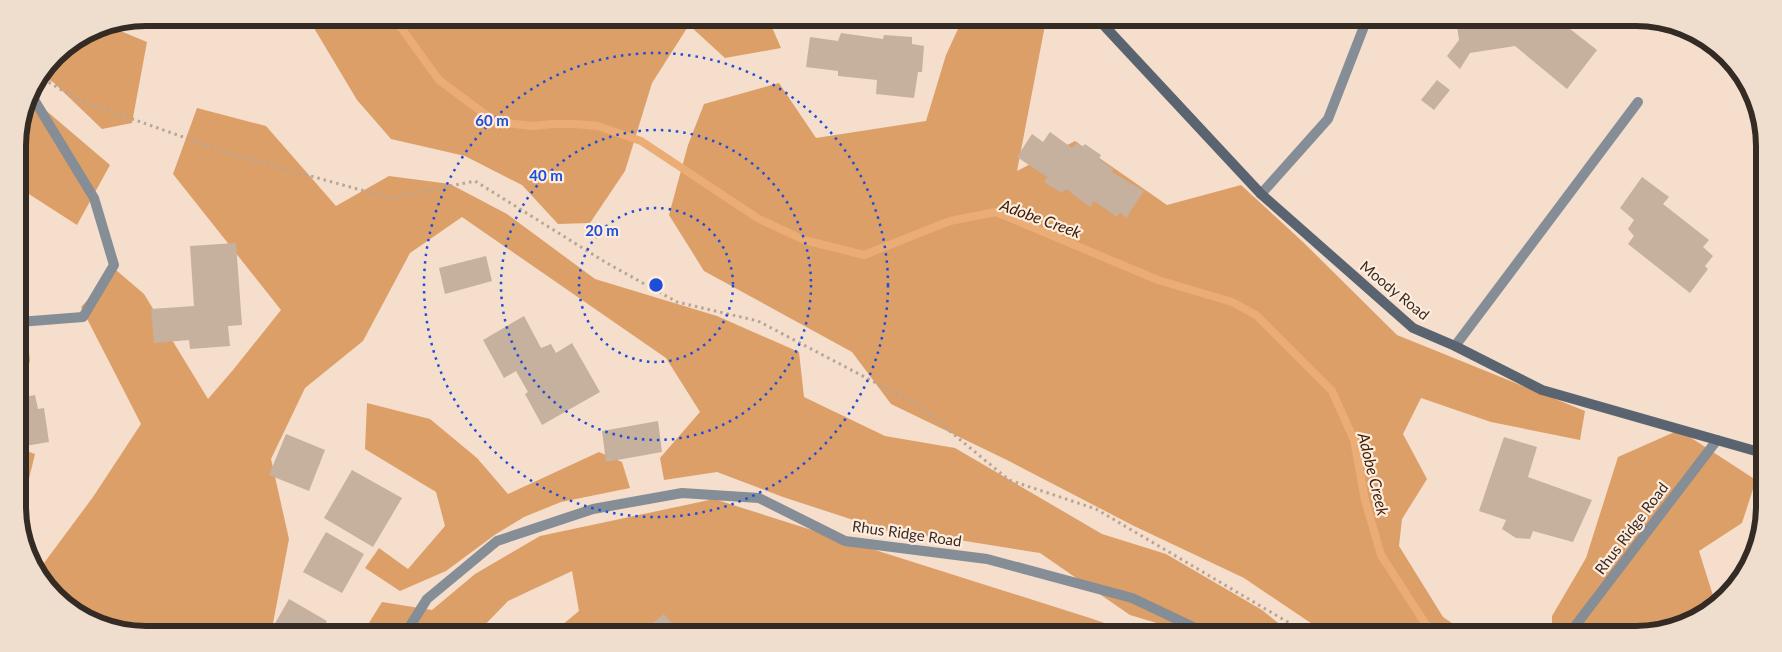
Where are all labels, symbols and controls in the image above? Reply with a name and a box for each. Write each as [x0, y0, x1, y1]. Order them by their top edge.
text: 60 m [475, 111, 509, 129]
text: 40 m [529, 166, 563, 184]
water label: Adobe Creek [997, 194, 1084, 242]
text: 20 m [585, 221, 619, 239]
street label: Moody Road [1357, 257, 1433, 323]
centre of rings [647, 276, 665, 294]
water label: Adobe Creek [1354, 430, 1394, 518]
street label: Rhus Ridge Road [1591, 479, 1671, 577]
street label: Rhus Ridge Road [851, 516, 963, 550]

